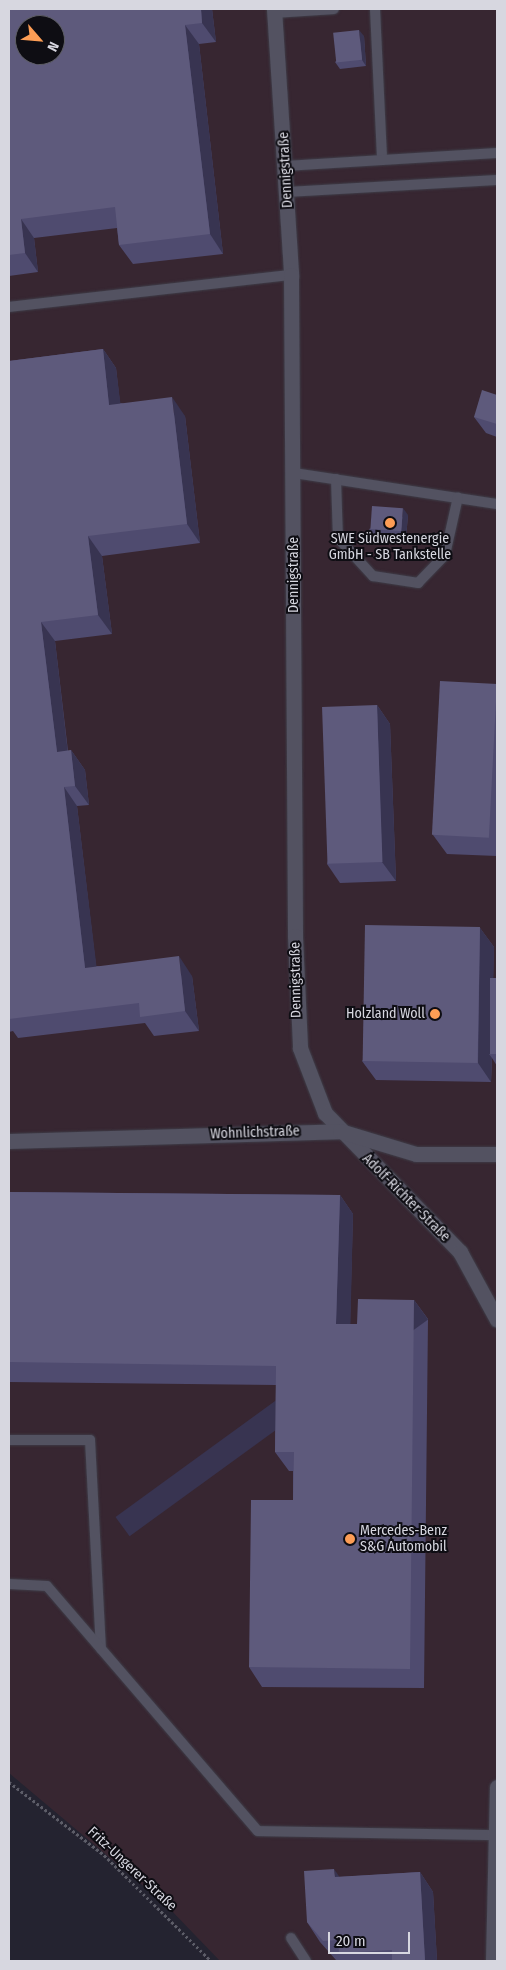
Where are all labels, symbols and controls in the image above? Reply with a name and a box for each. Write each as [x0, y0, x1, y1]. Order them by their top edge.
north arrow [15, 15, 65, 65]
text: N [43, 39, 62, 54]
street label: Dennigstraße [276, 132, 296, 208]
marker: SWE Südwestenergie GmbH - SB Tankstelle [384, 517, 396, 529]
place label: SWE Südwestenergie GmbH - SB Tankstelle [329, 531, 451, 564]
street label: Dennigstraße [286, 537, 302, 613]
street label: Dennigstraße [287, 942, 305, 1018]
place label: Holzland Woll [346, 1006, 425, 1022]
marker: Holzland Woll [429, 1008, 441, 1020]
street label: Wohnlichstraße [210, 1123, 300, 1143]
street label: Adolf-Richter-Straße [359, 1151, 453, 1245]
place label: Mercedes-Benz S&G Automobil [360, 1523, 447, 1555]
marker: Mercedes-Benz S&G Automobil [344, 1533, 356, 1545]
street label: Fritz-Ungerer-Straße [84, 1823, 180, 1915]
scale bar [331, 1922, 414, 1954]
text: 20 m [336, 1932, 366, 1950]

